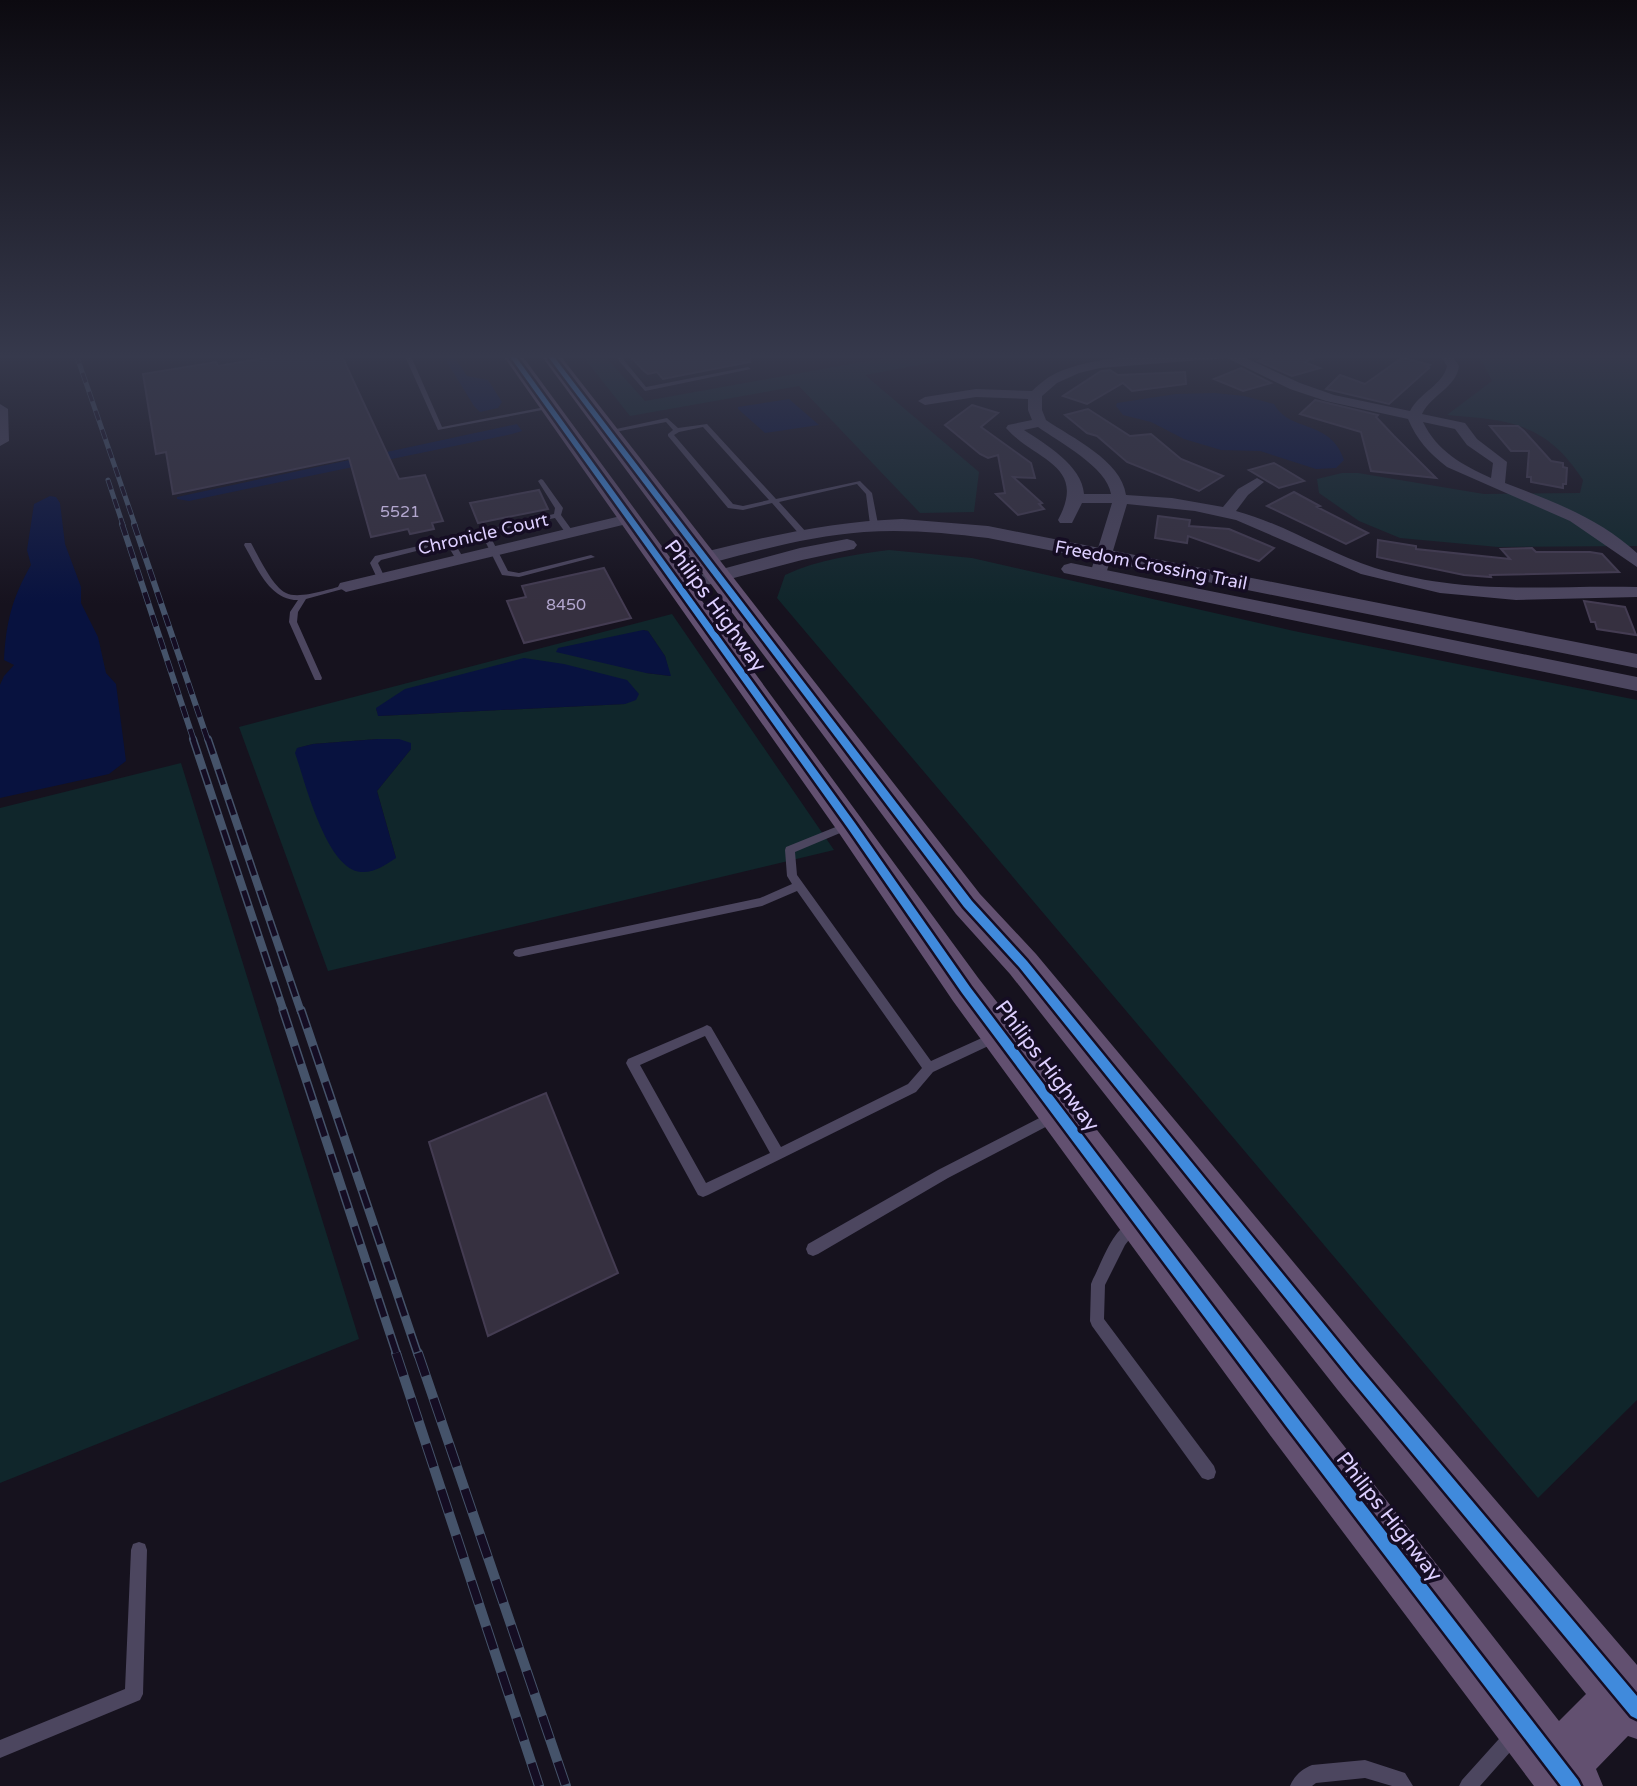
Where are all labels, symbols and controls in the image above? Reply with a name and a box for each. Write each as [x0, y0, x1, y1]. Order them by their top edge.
house number: 5521 [380, 502, 420, 522]
street label: Chronicle Court [416, 508, 551, 560]
street label: Philips Highway [659, 535, 771, 677]
street label: Freedom Crossing Trail [1053, 536, 1249, 594]
house number: 8450 [546, 595, 586, 615]
street label: Philips Highway [990, 996, 1104, 1136]
street label: Philips Highway [1331, 1447, 1447, 1587]

